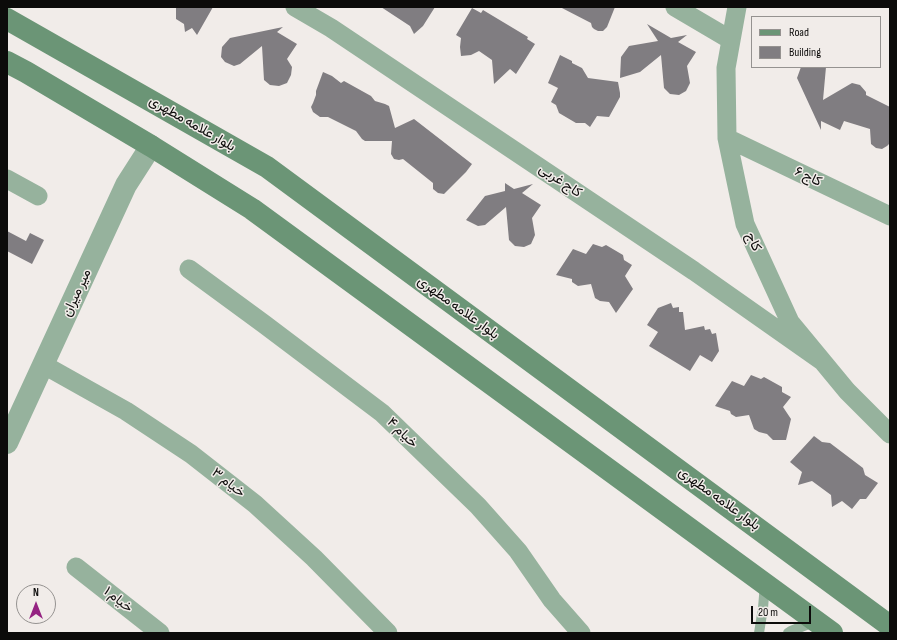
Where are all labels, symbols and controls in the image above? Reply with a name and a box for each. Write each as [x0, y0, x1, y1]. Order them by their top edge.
legend [751, 16, 881, 68]
text: Road [789, 25, 809, 40]
text: Building [789, 45, 821, 60]
street label: بلوار علامه مطهری [146, 92, 238, 156]
street label: کاج غربی [535, 161, 585, 201]
street label: کاج ۶ [792, 163, 824, 191]
street label: کاج [741, 230, 765, 254]
street label: میر میران [59, 266, 95, 320]
street label: بلوار علامه مطهری [414, 273, 502, 343]
street label: خیام ۴ [383, 414, 421, 452]
street label: بلوار علامه مطهری [675, 464, 763, 534]
street label: خیام ۳ [208, 465, 248, 501]
street label: خیام ۱ [100, 583, 136, 617]
north arrow [16, 584, 56, 624]
text: N [33, 586, 39, 599]
scale bar [753, 598, 813, 624]
text: 20 m [758, 605, 778, 620]

